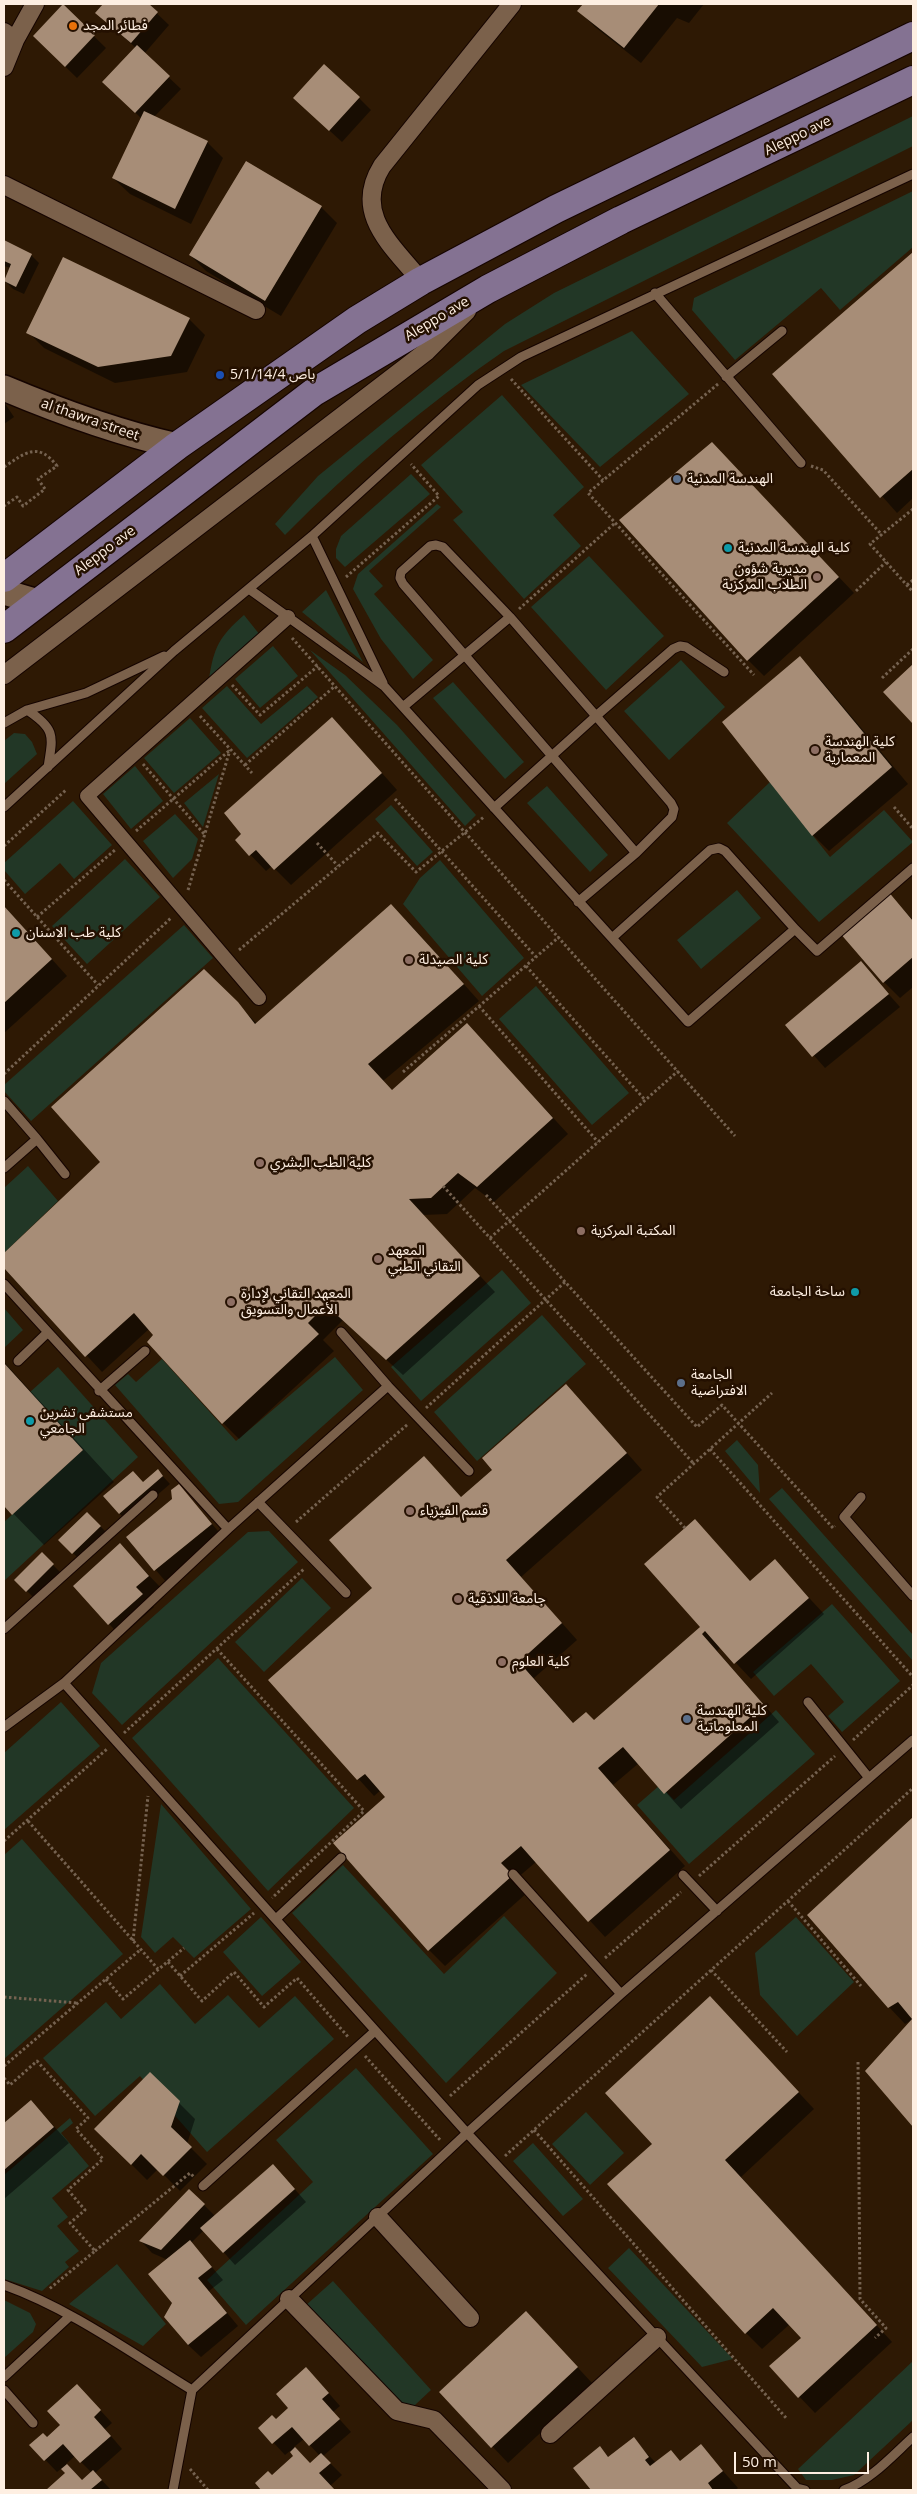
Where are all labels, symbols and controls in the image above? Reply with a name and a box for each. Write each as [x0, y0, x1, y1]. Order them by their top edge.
place label: فطائر المجد [83, 18, 148, 34]
marker: فطائر المجد [67, 20, 79, 32]
street label: Aleppo ave [762, 113, 834, 159]
street label: Aleppo ave [402, 293, 472, 345]
place label: باص 5/1/14/4 [230, 367, 315, 383]
marker: باص 5/1/14/4 [214, 369, 226, 381]
street label: al thawra street [39, 395, 141, 445]
place label: الهندسة المدنية [687, 471, 773, 487]
marker: الهندسة المدنية [671, 473, 683, 485]
street label: Aleppo ave [71, 523, 139, 579]
place label: كلية الهندسة المدنية [738, 540, 850, 556]
marker: كلية الهندسة المدنية [722, 542, 734, 554]
place label: مديرية شؤون الطلاب المركزية [722, 561, 807, 594]
marker: مديرية شؤون الطلاب المركزية [811, 571, 823, 583]
place label: كلية الهندسة المعمارية [825, 734, 895, 766]
marker: كلية الهندسة المعمارية [809, 744, 821, 756]
place label: كلية طب الاسنان [26, 925, 121, 941]
marker: كلية طب الاسنان [10, 927, 22, 939]
place label: كلية الصيدلة [419, 952, 488, 968]
marker: كلية الصيدلة [403, 954, 415, 966]
place label: كلية الطب البشري [270, 1155, 371, 1171]
marker: كلية الطب البشري [254, 1157, 266, 1169]
place label: المكتبة المركزية [591, 1223, 676, 1239]
marker: المكتبة المركزية [575, 1225, 587, 1237]
place label: المعهد التقاني الطبي [388, 1243, 461, 1276]
marker: المعهد التقاني الطبي [372, 1253, 384, 1265]
place label: ساحة الجامعة [770, 1284, 845, 1300]
place label: المعهد التقاني لإدارة الأعمال والتسويق [241, 1286, 351, 1318]
marker: ساحة الجامعة [849, 1286, 861, 1298]
marker: المعهد التقاني لإدارة الأعمال والتسويق [225, 1296, 237, 1308]
place label: الجامعة الافتراضية [691, 1367, 747, 1400]
marker: الجامعة الافتراضية [675, 1377, 687, 1389]
place label: مستشفى تشرين الجامعي [40, 1405, 133, 1438]
marker: مستشفى تشرين الجامعي [24, 1415, 36, 1427]
place label: قسم الفيزياء [420, 1503, 488, 1519]
marker: قسم الفيزياء [404, 1505, 416, 1517]
place label: جامعة اللاذقية [468, 1591, 546, 1607]
marker: جامعة اللاذقية [452, 1593, 464, 1605]
place label: كلية العلوم [512, 1654, 569, 1670]
marker: كلية العلوم [496, 1656, 508, 1668]
place label: كلية الهندسة المعلوماتية [697, 1703, 767, 1735]
marker: كلية الهندسة المعلوماتية [681, 1713, 693, 1725]
scale bar [737, 2442, 872, 2474]
text: 50 m [742, 2451, 777, 2471]

